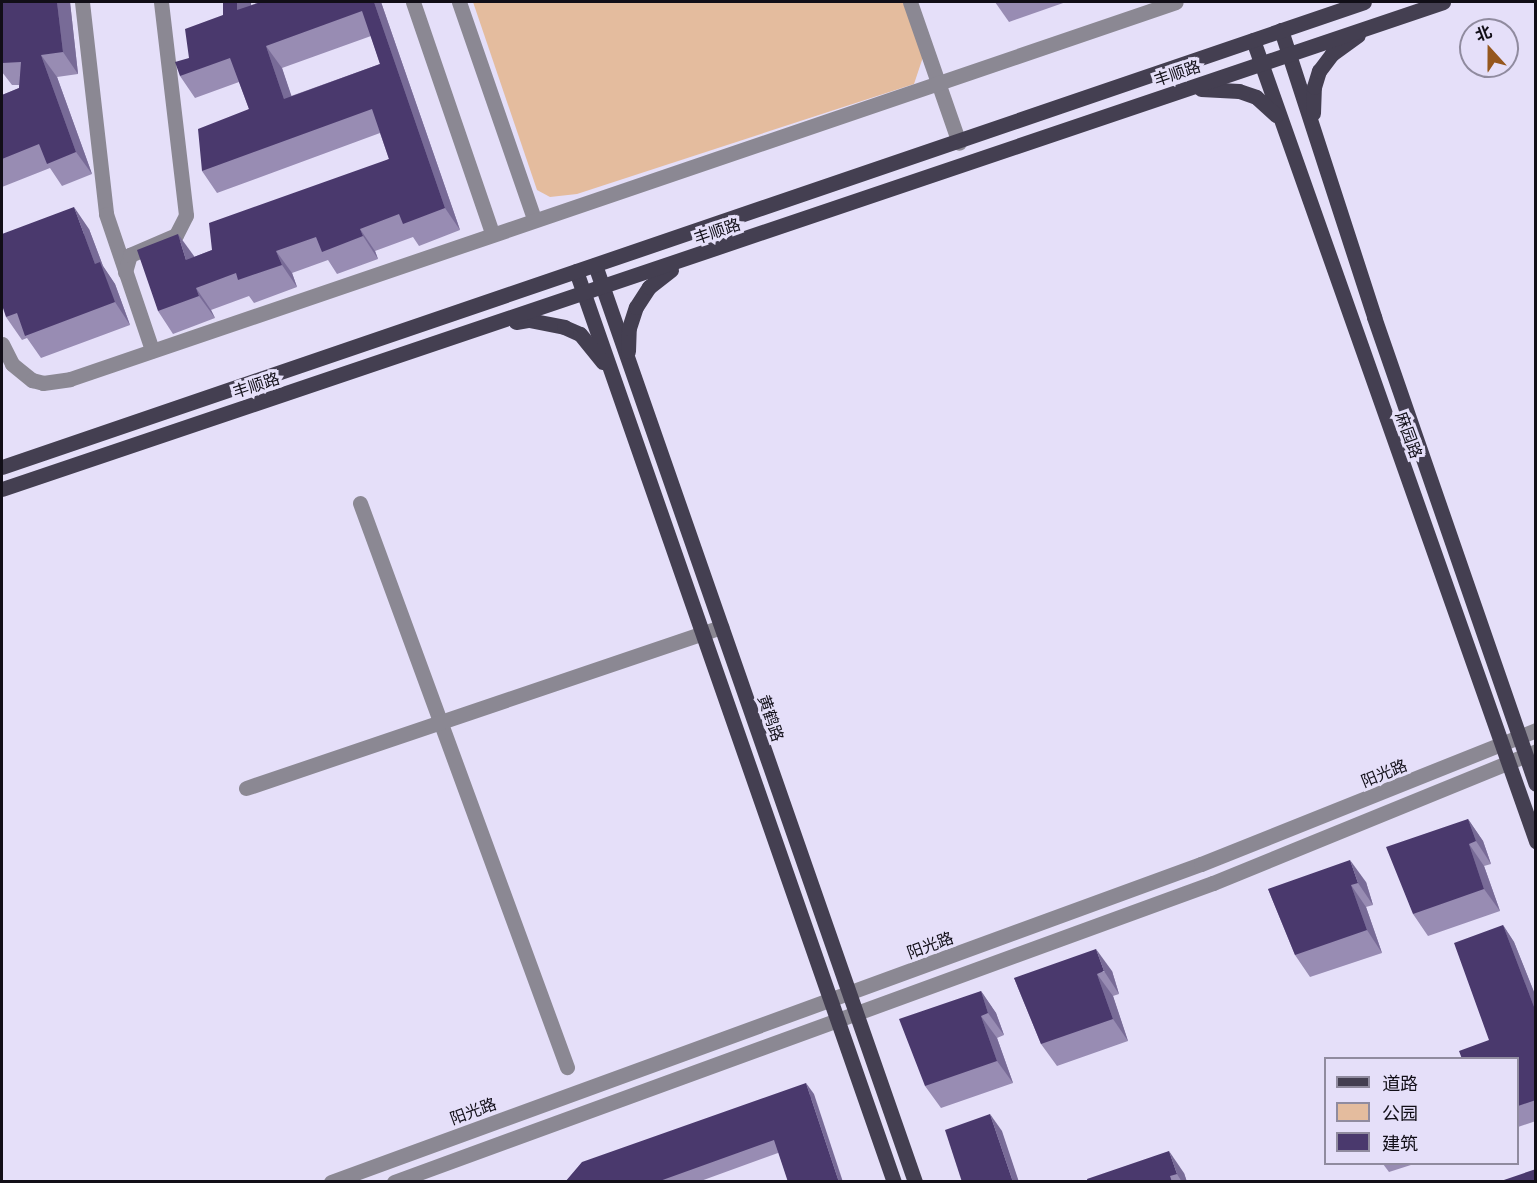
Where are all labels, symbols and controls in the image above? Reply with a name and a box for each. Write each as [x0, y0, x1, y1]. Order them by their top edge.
north arrow [1459, 18, 1519, 78]
text: 北 [1472, 20, 1495, 46]
street label: 丰顺路 [1151, 56, 1203, 90]
street label: 丰顺路 [691, 214, 743, 248]
street label: 丰顺路 [230, 368, 282, 402]
street label: 麻园路 [1392, 409, 1426, 461]
street label: 黄鹤路 [754, 692, 788, 744]
street label: 阳光路 [1358, 755, 1410, 791]
street label: 阳光路 [904, 928, 956, 962]
legend [1324, 1057, 1519, 1165]
text: 道路 [1382, 1071, 1418, 1095]
street label: 阳光路 [447, 1094, 499, 1128]
text: 公园 [1382, 1101, 1418, 1125]
text: 建筑 [1382, 1131, 1418, 1155]

